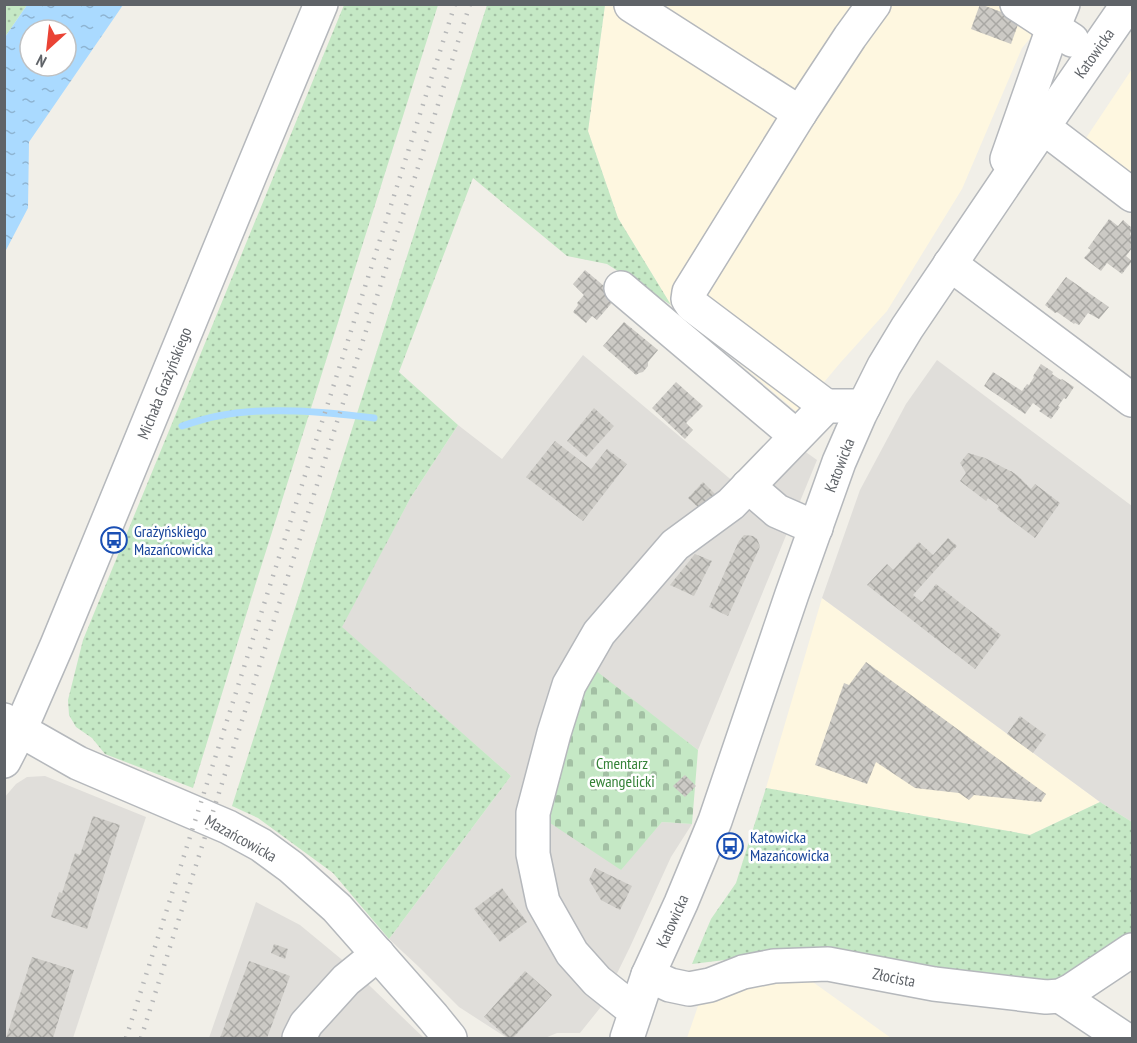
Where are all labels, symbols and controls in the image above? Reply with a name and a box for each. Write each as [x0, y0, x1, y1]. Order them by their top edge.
north arrow [18, 18, 78, 78]
street label: Katowicka [1070, 24, 1118, 82]
text: N [33, 50, 50, 72]
street label: Michała Grażyńskiego [132, 324, 196, 442]
street label: Katowicka [820, 435, 858, 495]
place label: Grażyńskiego Mazańcowicka [134, 521, 213, 559]
bus stop icon: Grażyńskiego Mazańcowicka [99, 525, 129, 555]
park label: Cmentarz ewangelicki [589, 753, 655, 791]
street label: Mazańcowicka [202, 810, 280, 866]
place label: Katowicka Mazańcowicka [750, 827, 829, 865]
bus stop icon: Katowicka Mazańcowicka [715, 831, 745, 861]
street label: Katowicka [651, 891, 693, 951]
street label: Złocista [871, 963, 917, 991]

